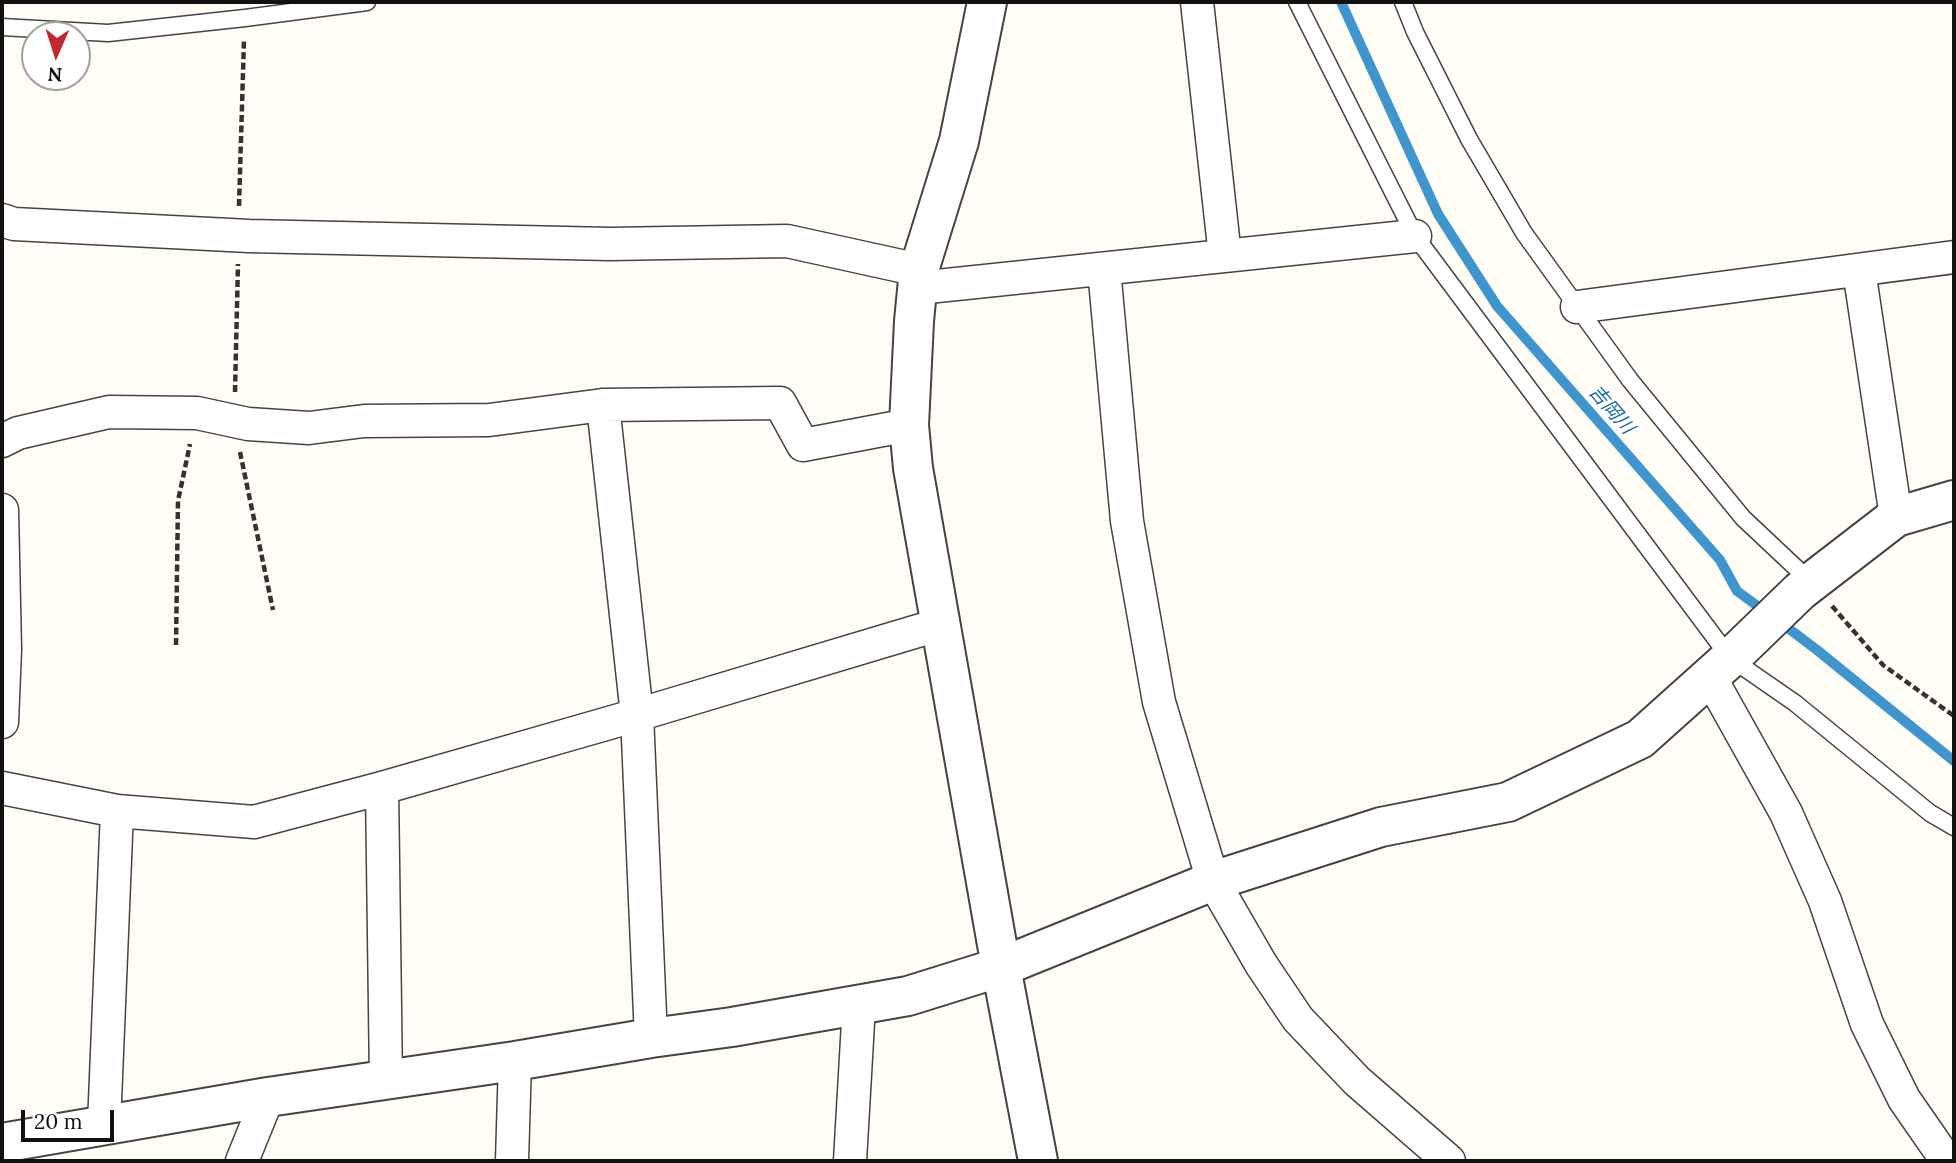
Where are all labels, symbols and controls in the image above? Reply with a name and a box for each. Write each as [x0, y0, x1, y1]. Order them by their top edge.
north arrow [21, 21, 91, 91]
text: N [47, 63, 63, 87]
water label: 吉岡川 [1584, 381, 1638, 439]
scale bar [24, 1096, 117, 1140]
text: 20 m [34, 1108, 83, 1135]

